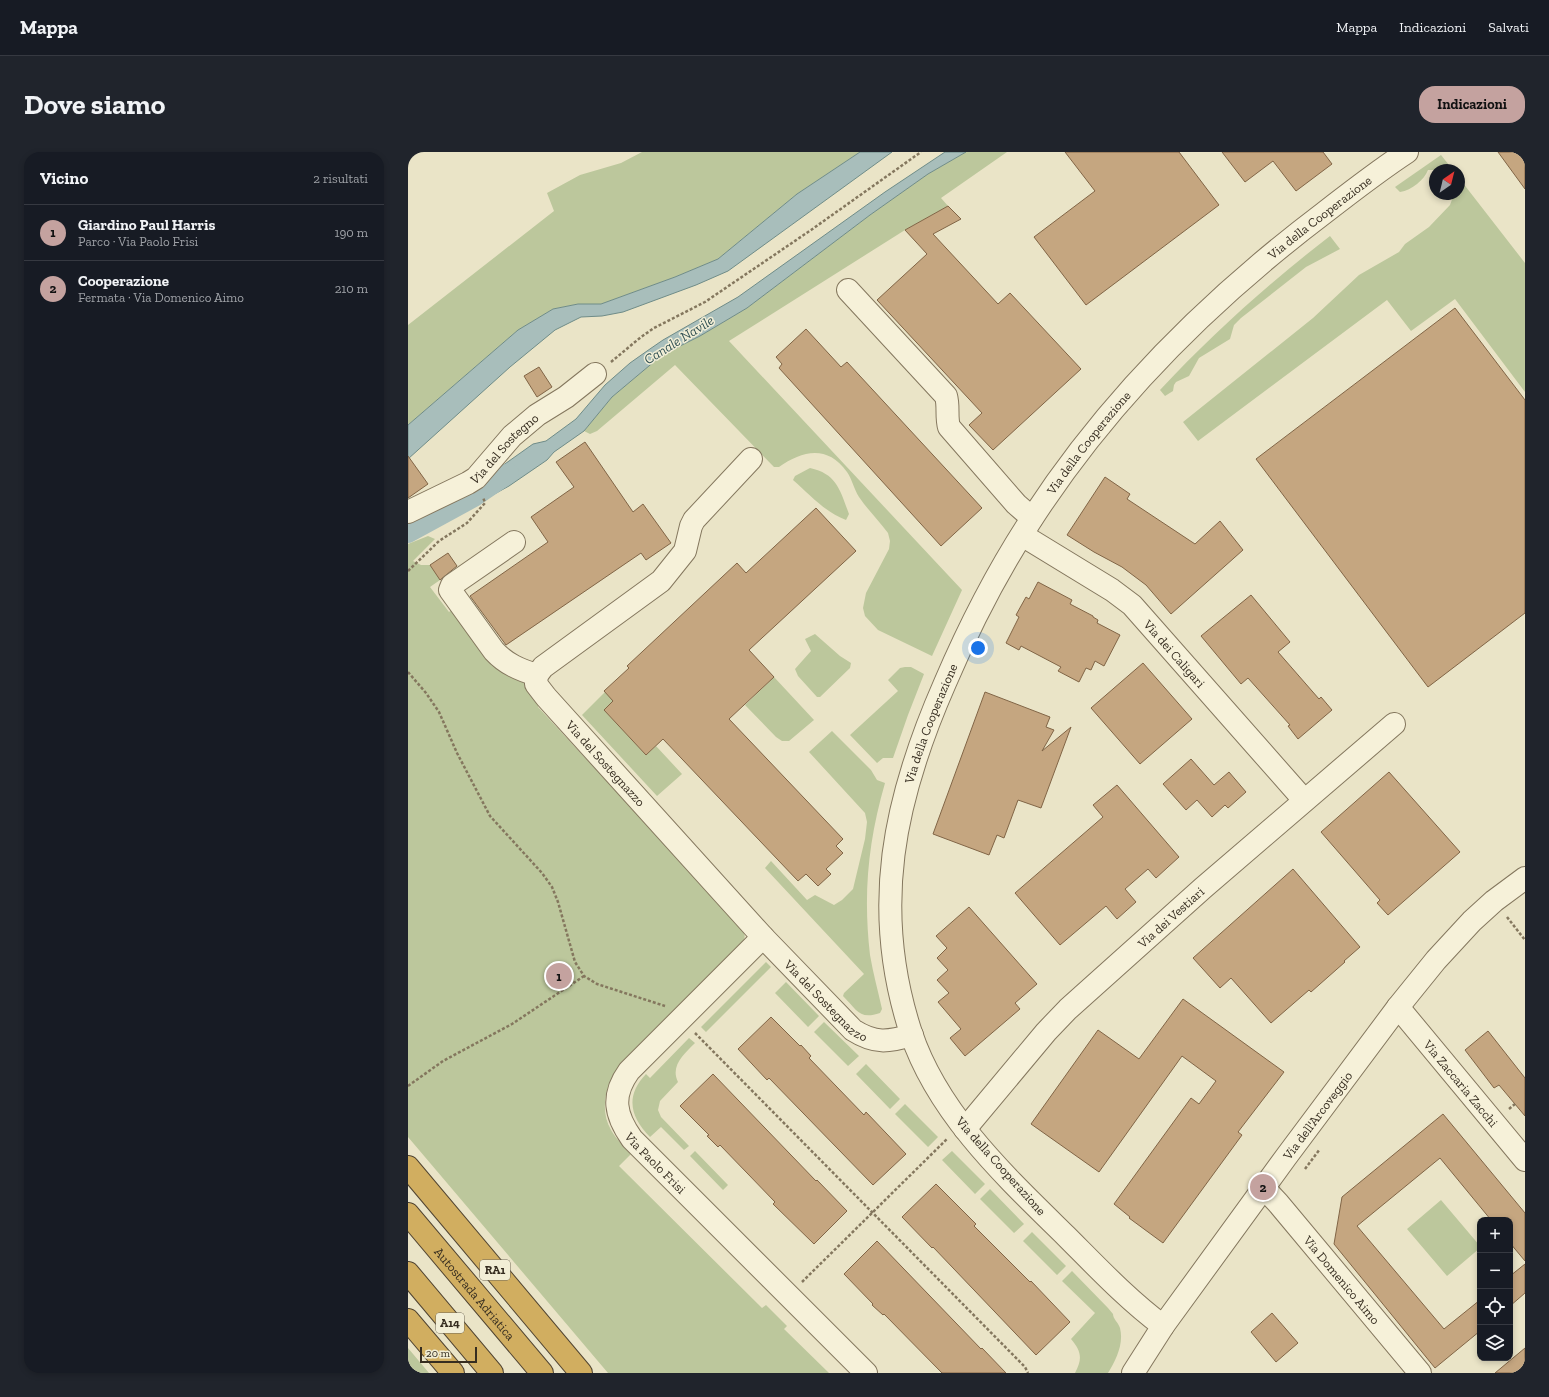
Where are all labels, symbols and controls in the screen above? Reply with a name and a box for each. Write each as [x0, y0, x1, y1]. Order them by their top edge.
text: Mappa [20, 16, 78, 39]
text: Mappa [1336, 19, 1377, 36]
text: Indicazioni [1399, 19, 1466, 36]
text: Salvati [1488, 19, 1529, 36]
button: Indicazioni [1419, 86, 1525, 123]
text: Dove siamo [24, 88, 165, 121]
north arrow [1429, 164, 1465, 200]
text: Vicino [40, 168, 88, 188]
text: 2 risultati [313, 171, 368, 186]
street label: Via della Cooperazione [1264, 172, 1374, 263]
text: Giardino Paul Harris [78, 216, 215, 234]
text: 1 [50, 225, 56, 240]
text: 190 m [334, 225, 368, 240]
text: Parco · Via Paolo Frisi [78, 234, 198, 249]
text: Cooperazione [78, 272, 169, 290]
text: 2 [50, 281, 56, 296]
text: 210 m [335, 281, 368, 296]
text: Fermata · Via Domenico Aimo [78, 290, 244, 305]
water label: Canale Navile [641, 312, 717, 368]
street label: Via della Cooperazione [1043, 388, 1133, 498]
street label: Via del Sostegno [467, 410, 541, 488]
street label: Via dei Caligari [1140, 616, 1209, 691]
your location [968, 638, 988, 658]
street label: Via della Cooperazione [901, 661, 960, 786]
street label: Via del Sostegnazzo [562, 716, 649, 809]
street label: Via dei Vestiari [1134, 883, 1207, 951]
street label: Via del Sostegnazzo [781, 956, 870, 1044]
pin: 1 [546, 961, 572, 991]
street label: Via Zaccaria Zacchi [1420, 1036, 1502, 1130]
street label: Via dell'Arcoveggio [1279, 1068, 1355, 1163]
street label: Via della Cooperazione [952, 1113, 1049, 1218]
street label: Via Paolo Frisi [621, 1128, 690, 1197]
pin: 2 [1250, 1172, 1276, 1202]
map controls [1477, 1217, 1513, 1361]
button: + [1477, 1217, 1513, 1253]
street label: Via Domenico Aimo [1300, 1232, 1384, 1327]
street label: Autostrada Adriatica [432, 1244, 519, 1344]
button: − [1477, 1253, 1513, 1289]
road number: RA1 [480, 1260, 510, 1280]
button: locate [1477, 1289, 1513, 1325]
road number: A14 [436, 1313, 464, 1333]
button: layers [1477, 1325, 1513, 1361]
scale bar [420, 1345, 477, 1364]
text: 20 m [426, 1347, 450, 1360]

